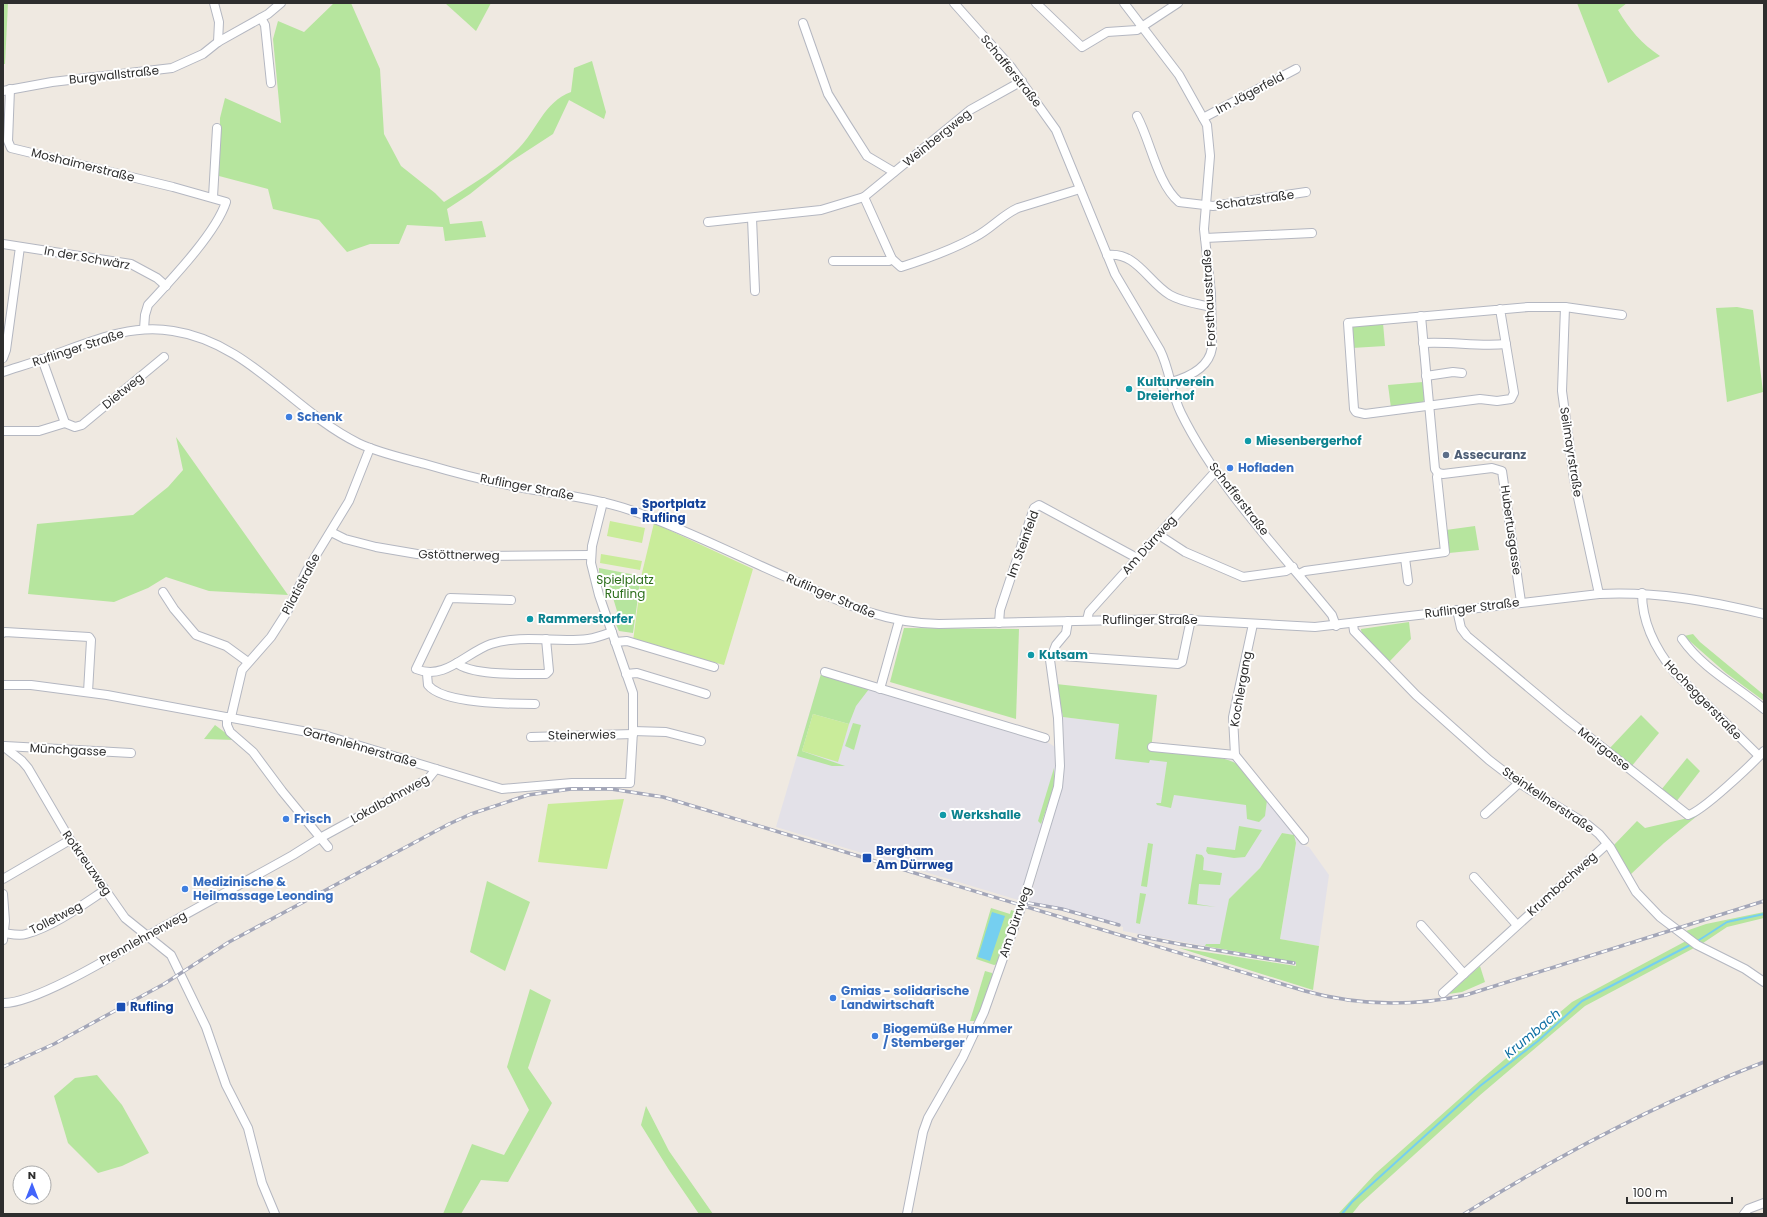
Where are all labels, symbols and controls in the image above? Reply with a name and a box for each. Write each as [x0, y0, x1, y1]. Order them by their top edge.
street label: Schafferstraße [977, 31, 1046, 111]
street label: Burgwallstraße [68, 61, 160, 88]
street label: Im Jägerfeld [1212, 67, 1287, 118]
street label: Weinbergweg [899, 105, 974, 170]
street label: Moshaimerstraße [30, 143, 137, 186]
street label: Schatzstraße [1215, 186, 1295, 213]
street label: In der Schwärz [43, 242, 131, 273]
street label: Forsthausstraße [1197, 249, 1220, 347]
street label: Ruflinger Straße [30, 325, 126, 370]
street label: Dietweg [98, 369, 147, 413]
place label: Kulturverein Dreierhof [1137, 373, 1214, 404]
marker: Kulturverein Dreierhof [1124, 384, 1134, 394]
street label: Seilmayrstraße [1556, 406, 1587, 498]
place label: Schenk [297, 408, 343, 425]
marker: Schenk [284, 412, 294, 422]
place label: Miesenbergerhof [1256, 432, 1362, 449]
marker: Miesenbergerhof [1243, 436, 1253, 446]
place label: Assecuranz [1454, 446, 1526, 463]
marker: Assecuranz [1441, 450, 1451, 460]
street label: Schafferstraße [1205, 458, 1273, 539]
place label: Hofladen [1238, 459, 1294, 476]
marker: Hofladen [1225, 463, 1235, 473]
street label: Ruflinger Straße [479, 469, 576, 504]
street label: Hubertusgasse [1497, 484, 1526, 576]
place label: Sportplatz Rufling [642, 495, 706, 526]
marker: Sportplatz Rufling [629, 506, 639, 516]
street label: Im Steinfeld [1002, 508, 1043, 580]
street label: Am Dürrweg [1117, 511, 1180, 578]
street label: Gstöttnerweg [418, 545, 500, 564]
street label: Pilatistraße [277, 550, 324, 617]
street label: Ruflinger Straße [784, 569, 878, 622]
park label: Spielplatz Rufling [596, 571, 654, 602]
street label: Ruflinger Straße [1424, 593, 1520, 622]
place label: Rammerstorfer [538, 610, 633, 627]
street label: Ruflinger Straße [1102, 611, 1198, 628]
marker: Rammerstorfer [525, 614, 535, 624]
place label: Kutsam [1039, 646, 1088, 663]
marker: Kutsam [1026, 650, 1036, 660]
street label: Kochlergang [1225, 650, 1256, 728]
street label: Hocheggerstraße [1661, 656, 1746, 743]
street label: Gartenlehnerstraße [301, 722, 419, 771]
street label: Mairgasse [1575, 723, 1634, 774]
street label: Steinerwies [548, 725, 616, 744]
street label: Münchgasse [29, 739, 107, 760]
street label: Steinkellnerstraße [1499, 762, 1598, 837]
street label: Lokalbahnweg [348, 770, 432, 827]
place label: Werkshalle [951, 806, 1022, 823]
place label: Frisch [294, 810, 331, 827]
marker: Werkshalle [938, 810, 948, 820]
marker: Frisch [281, 814, 291, 824]
street label: Rotkreuzweg [59, 827, 116, 899]
place label: Bergham Am Dürrweg [876, 842, 953, 873]
street label: Krumbachweg [1523, 848, 1600, 919]
marker: Bergham Am Dürrweg [861, 852, 873, 864]
place label: Medizinische & Heilmassage Leonding [193, 873, 334, 904]
marker: Medizinische & Heilmassage Leonding [180, 884, 190, 894]
street label: Am Dürrweg [994, 884, 1035, 960]
street label: Tolletweg [26, 897, 85, 938]
street label: Prennlehnerweg [96, 907, 189, 969]
place label: Gmias - solidarische Landwirtschaft [841, 982, 970, 1013]
marker: Gmias - solidarische Landwirtschaft [828, 993, 838, 1003]
place label: Rufling [130, 998, 174, 1015]
marker: Rufling [115, 1001, 127, 1013]
water label: Krumbach [1500, 1004, 1565, 1063]
place label: Biogemüße Hummer / Stemberger [883, 1020, 1012, 1051]
marker: Biogemüße Hummer / Stemberger [870, 1031, 880, 1041]
north arrow [12, 1165, 52, 1205]
text: N [28, 1167, 36, 1183]
scale bar [1627, 1179, 1732, 1205]
text: 100 m [1633, 1184, 1667, 1201]

